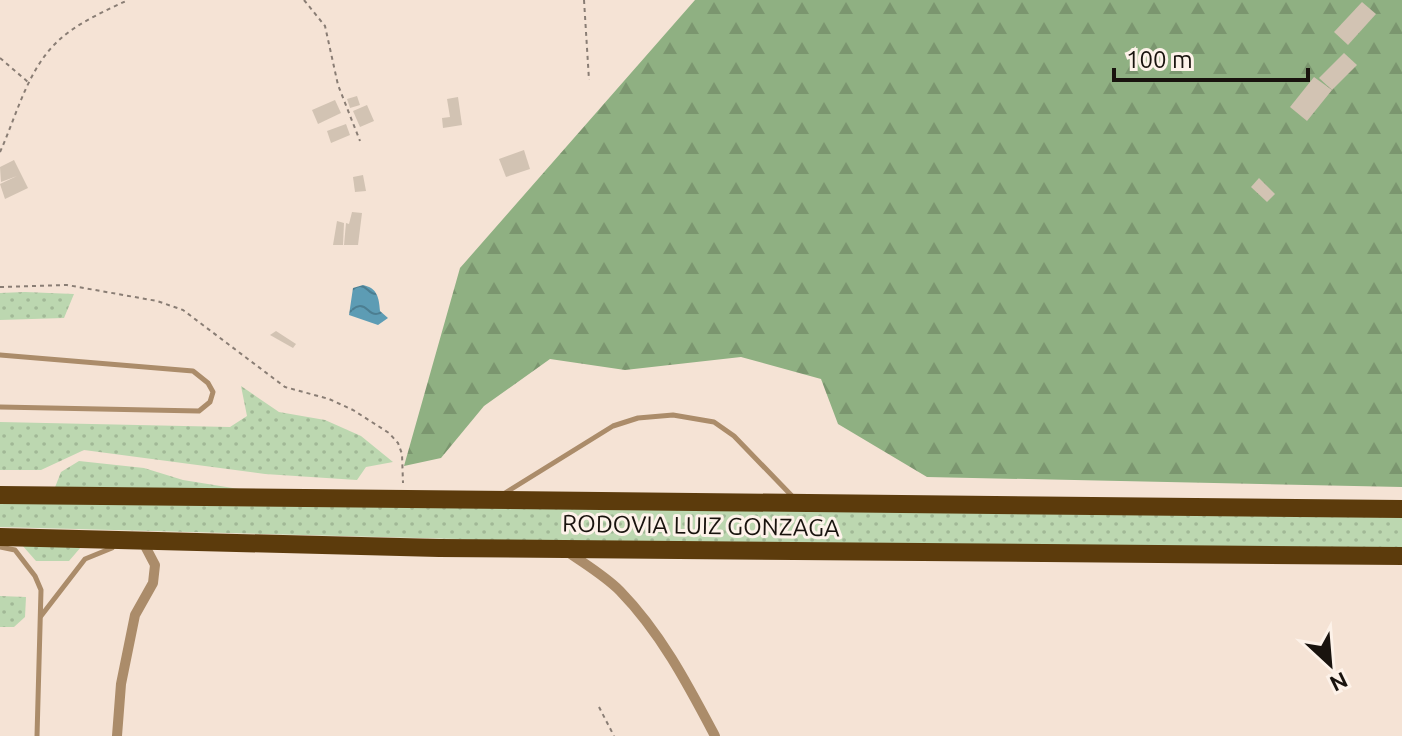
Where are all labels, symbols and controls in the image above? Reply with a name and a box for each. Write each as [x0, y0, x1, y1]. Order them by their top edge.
scale bar [1114, 32, 1308, 82]
text: 100 m [1126, 46, 1193, 73]
street label: RODOVIA LUIZ GONZAGA [562, 510, 840, 541]
north arrow [1290, 624, 1370, 704]
text: N [1326, 668, 1352, 697]

